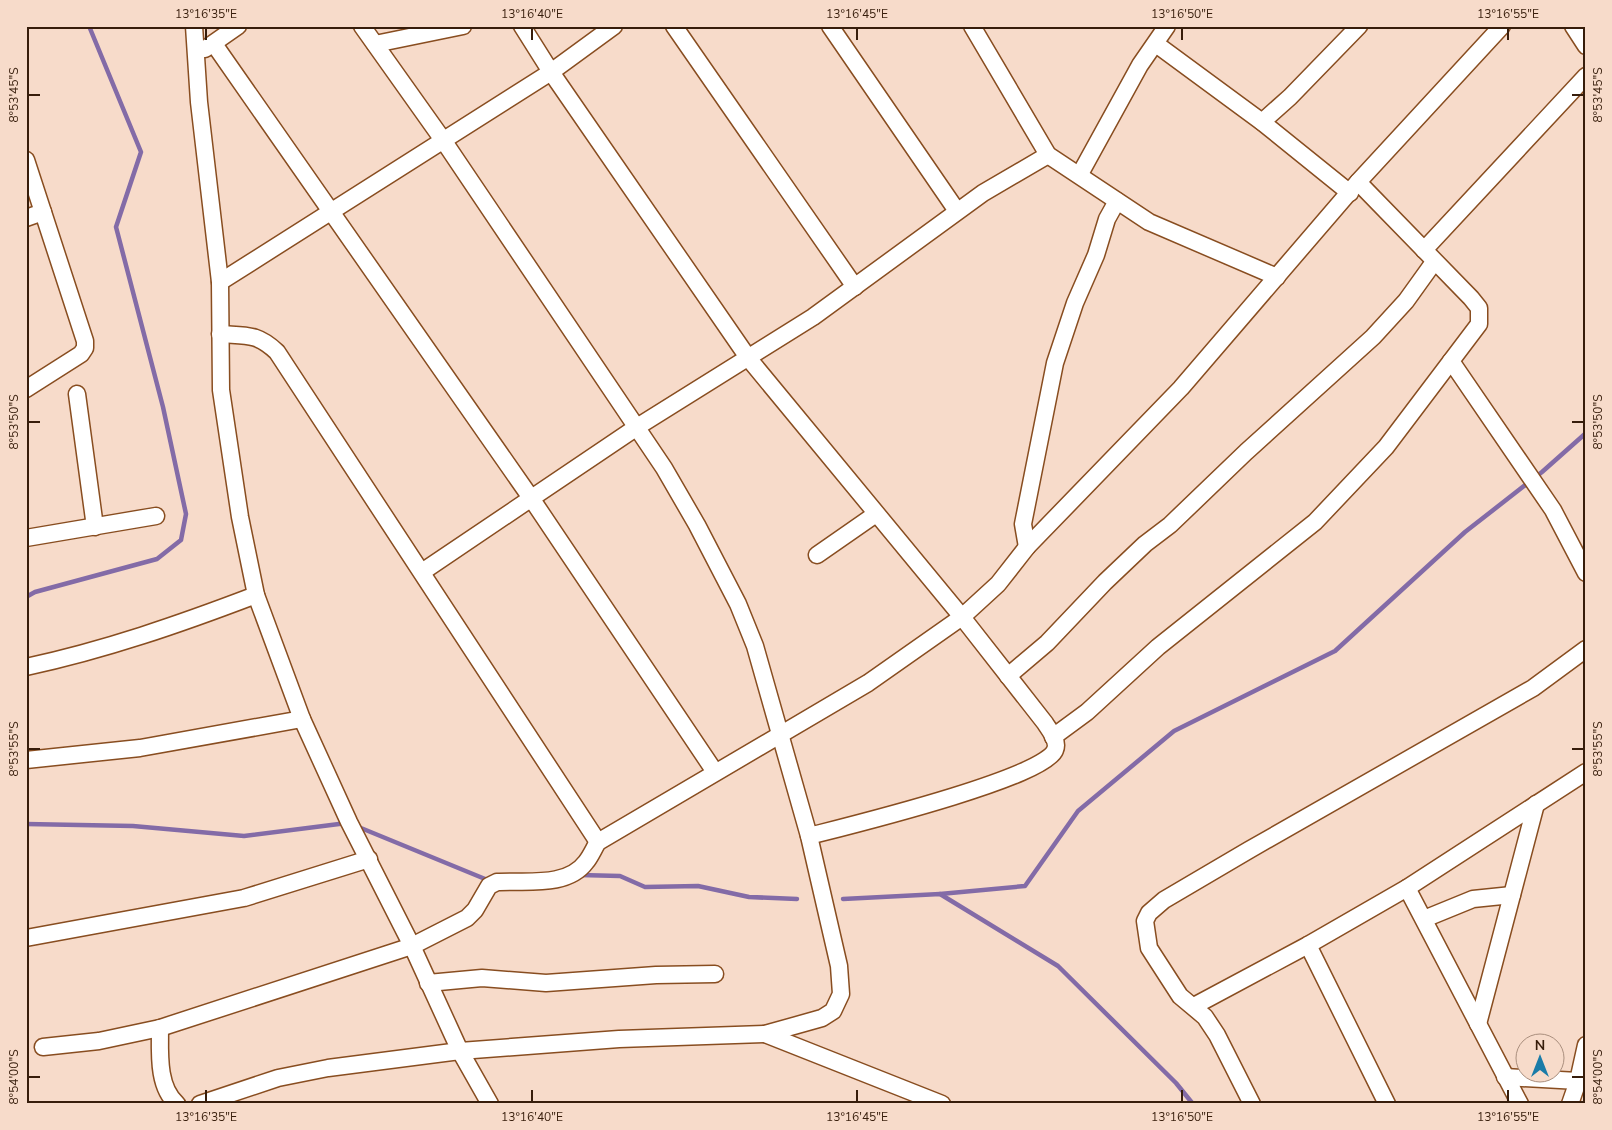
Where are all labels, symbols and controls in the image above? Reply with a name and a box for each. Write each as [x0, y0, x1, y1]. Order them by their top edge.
text: 13°16'35"E [175, 6, 237, 22]
text: 13°16'40"E [501, 6, 563, 22]
text: 13°16'45"E [826, 6, 888, 22]
text: 13°16'50"E [1151, 6, 1213, 22]
text: 13°16'55"E [1477, 6, 1539, 22]
text: 8°53'45"S [6, 67, 22, 123]
text: 8°53'45"S [1590, 67, 1606, 123]
text: 8°53'50"S [6, 394, 22, 450]
text: 8°53'50"S [1590, 394, 1606, 450]
text: 8°53'55"S [6, 721, 22, 777]
text: 8°53'55"S [1590, 721, 1606, 777]
north arrow [1514, 1032, 1564, 1082]
text: N [1535, 1036, 1545, 1055]
text: 8°54'00"S [6, 1049, 22, 1105]
text: 8°54'00"S [1590, 1049, 1606, 1105]
text: 13°16'35"E [175, 1109, 237, 1125]
text: 13°16'40"E [501, 1109, 563, 1125]
text: 13°16'45"E [826, 1109, 888, 1125]
text: 13°16'50"E [1151, 1109, 1213, 1125]
text: 13°16'55"E [1477, 1109, 1539, 1125]

